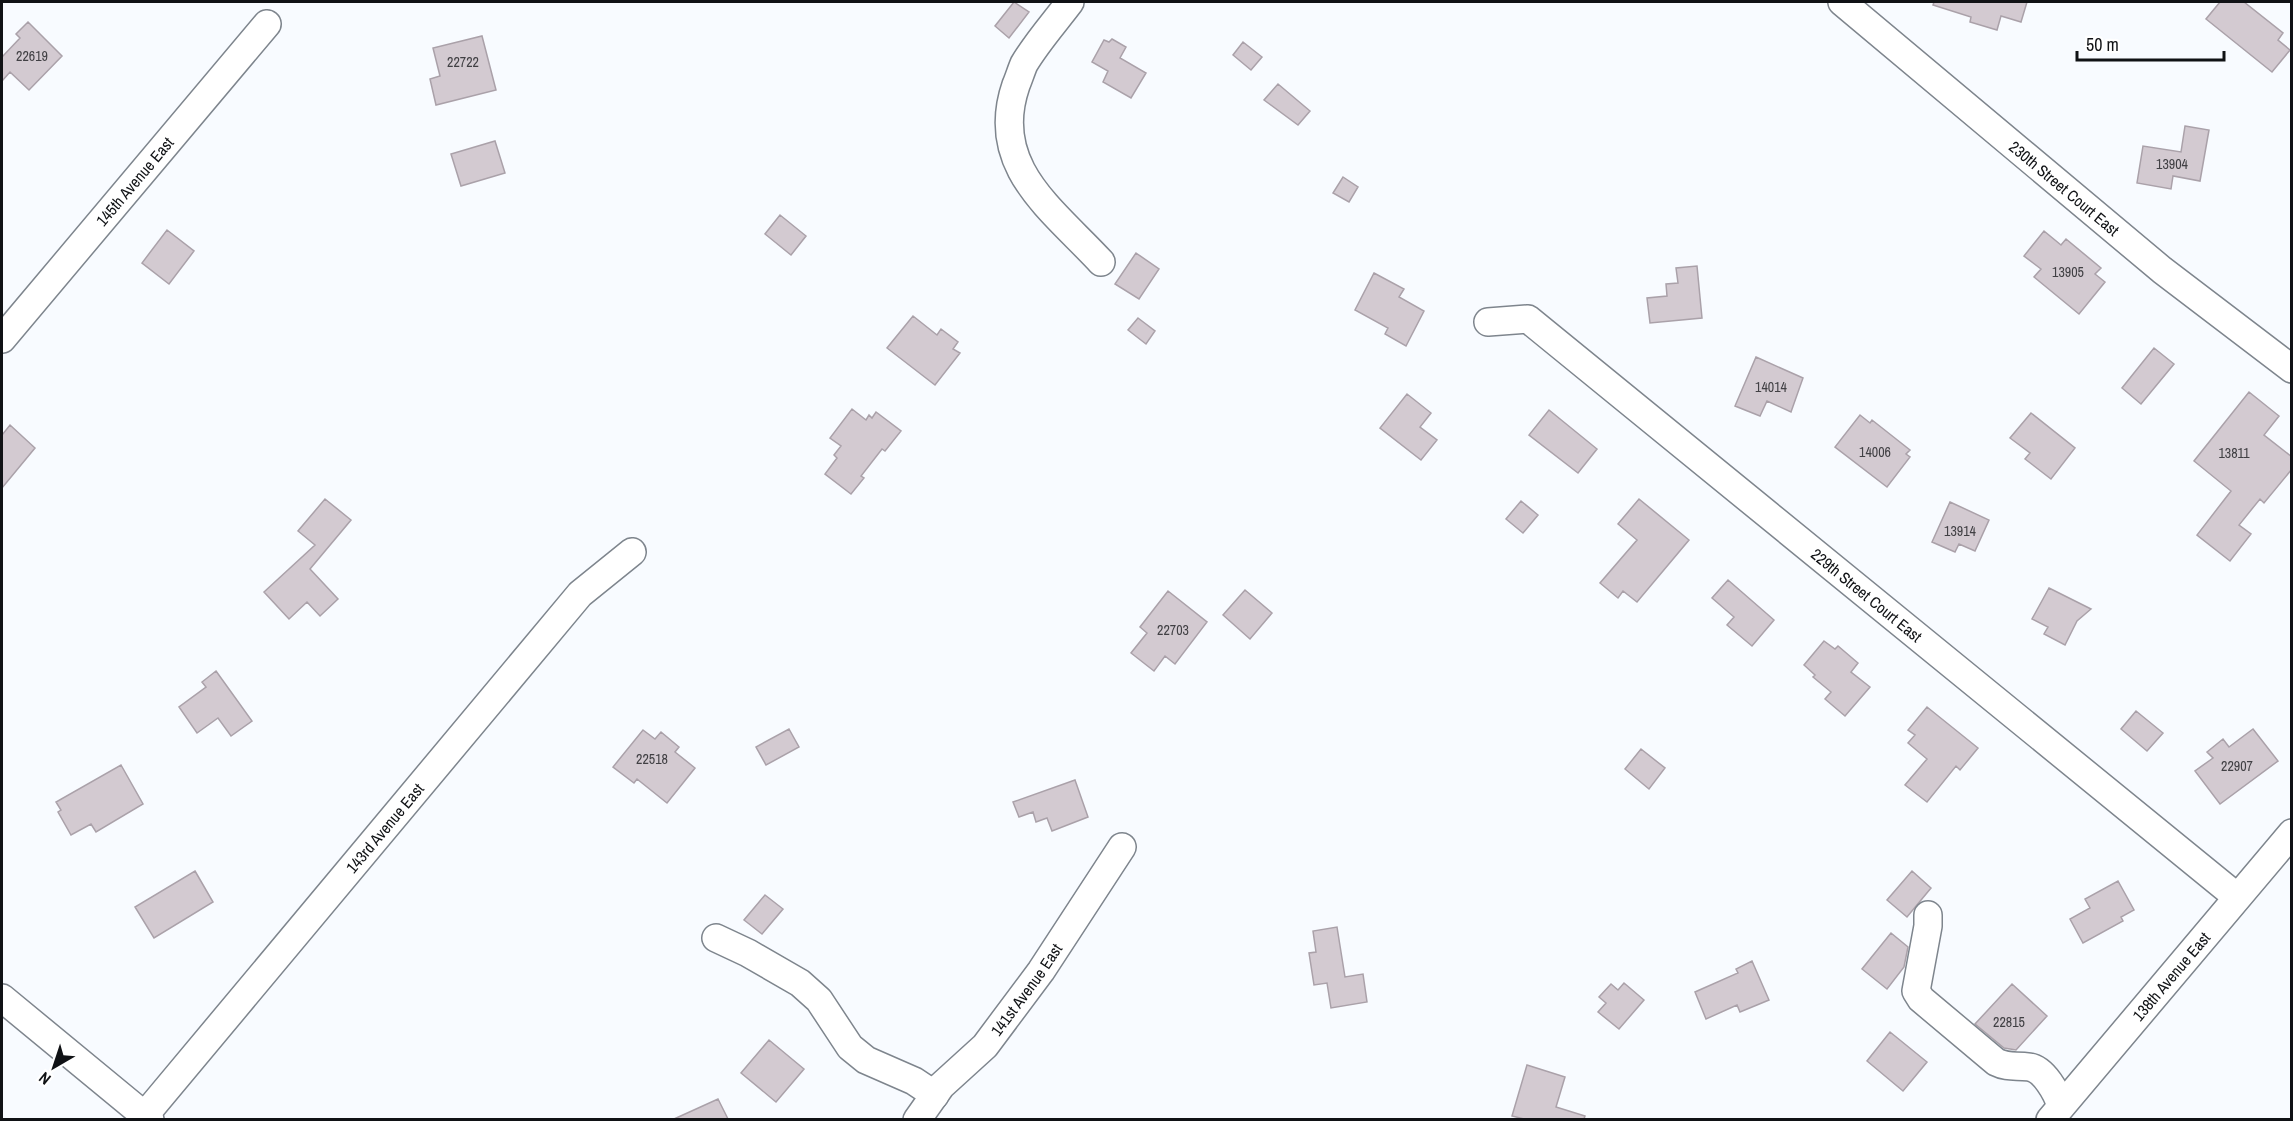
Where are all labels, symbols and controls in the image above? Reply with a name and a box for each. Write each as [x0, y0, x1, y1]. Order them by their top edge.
scale bar [2077, 24, 2224, 62]
text: 50 m [2086, 32, 2119, 57]
house number: 22619 [16, 47, 48, 65]
house number: 22722 [447, 53, 479, 71]
street label: 145th Avenue East [91, 132, 179, 231]
street label: 230th Street Court East [2005, 136, 2124, 241]
house number: 13904 [2156, 155, 2189, 173]
house number: 13905 [2052, 263, 2084, 281]
house number: 14014 [1755, 378, 1788, 396]
house number: 14006 [1859, 443, 1891, 461]
house number: 13811 [2218, 444, 2250, 462]
house number: 13914 [1944, 522, 1977, 540]
street label: 229th Street Court East [1806, 543, 1927, 647]
house number: 22703 [1157, 621, 1189, 639]
house number: 22518 [636, 750, 668, 768]
house number: 22907 [2221, 757, 2253, 775]
street label: 143rd Avenue East [341, 778, 429, 877]
street label: 138th Avenue East [2127, 927, 2215, 1025]
street label: 141st Avenue East [985, 939, 1067, 1040]
house number: 22815 [1993, 1013, 2025, 1031]
north arrow [24, 1037, 84, 1097]
text: N [34, 1067, 55, 1090]

